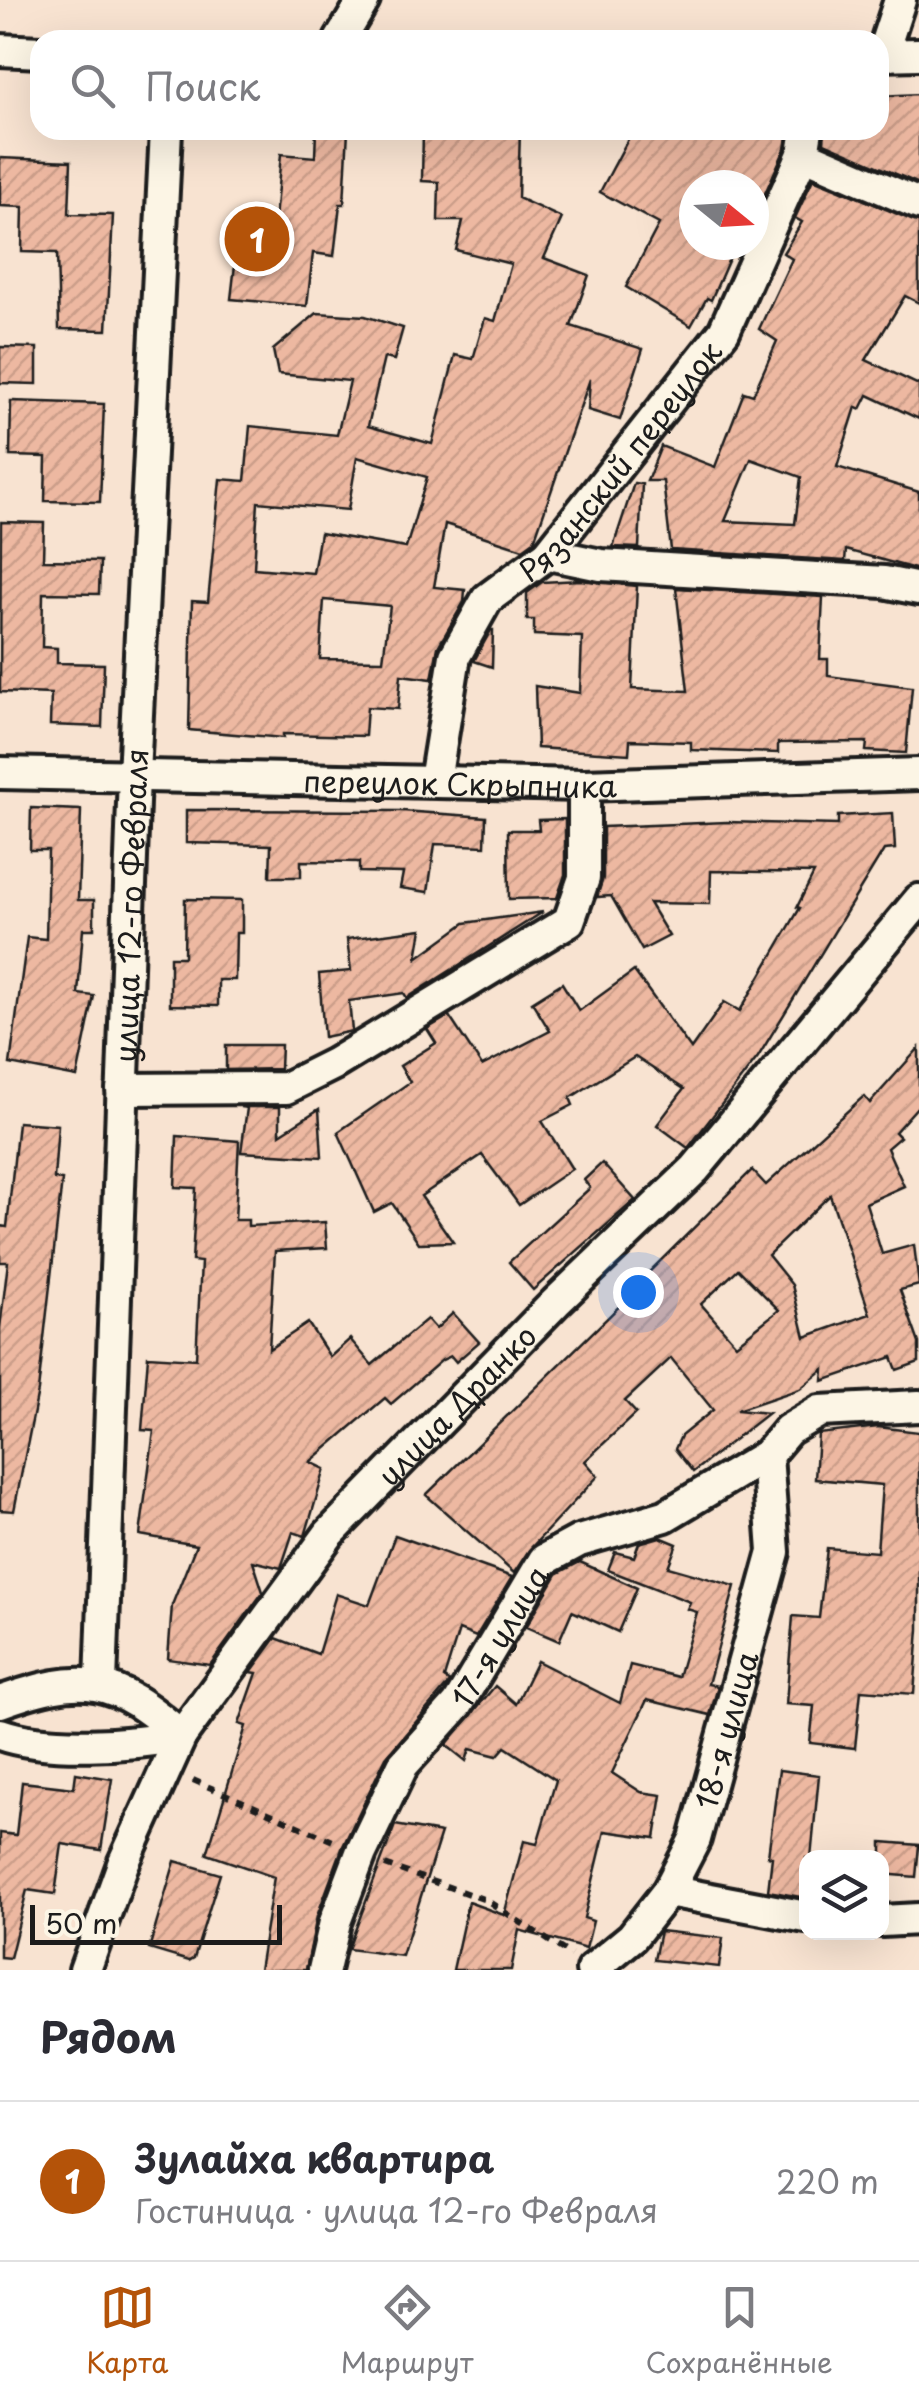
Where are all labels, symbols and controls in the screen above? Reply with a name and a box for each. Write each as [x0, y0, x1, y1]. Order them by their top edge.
search box [30, 30, 889, 140]
text: Поиск [145, 57, 260, 114]
icon: search [65, 58, 120, 113]
north arrow [679, 170, 769, 260]
pin: 1 [224, 202, 290, 276]
street label: Рязанский переулок [508, 330, 731, 592]
street label: улица 12-го Февраля [101, 747, 158, 1063]
street label: переулок Скрыпника [303, 757, 617, 808]
your location [613, 1267, 664, 1318]
street label: улица Дранко [366, 1313, 546, 1495]
street label: 17-я улица [439, 1556, 559, 1716]
street label: 18-я улица [682, 1646, 768, 1814]
map controls [799, 1850, 889, 1940]
button: layers [799, 1850, 889, 1940]
scale bar [30, 1900, 282, 1944]
text: 50 m [45, 1901, 118, 1944]
text: Рядом [40, 2004, 177, 2067]
text: Зулайха квартира [135, 2129, 494, 2186]
text: 1 [65, 2157, 80, 2205]
text: 220 m [776, 2157, 879, 2205]
text: Гостиница · улица 12-го Февраля [135, 2186, 658, 2234]
tab: Карта [86, 2280, 168, 2383]
tab: Маршрут [341, 2280, 473, 2383]
tab: Сохранённые [646, 2280, 833, 2383]

